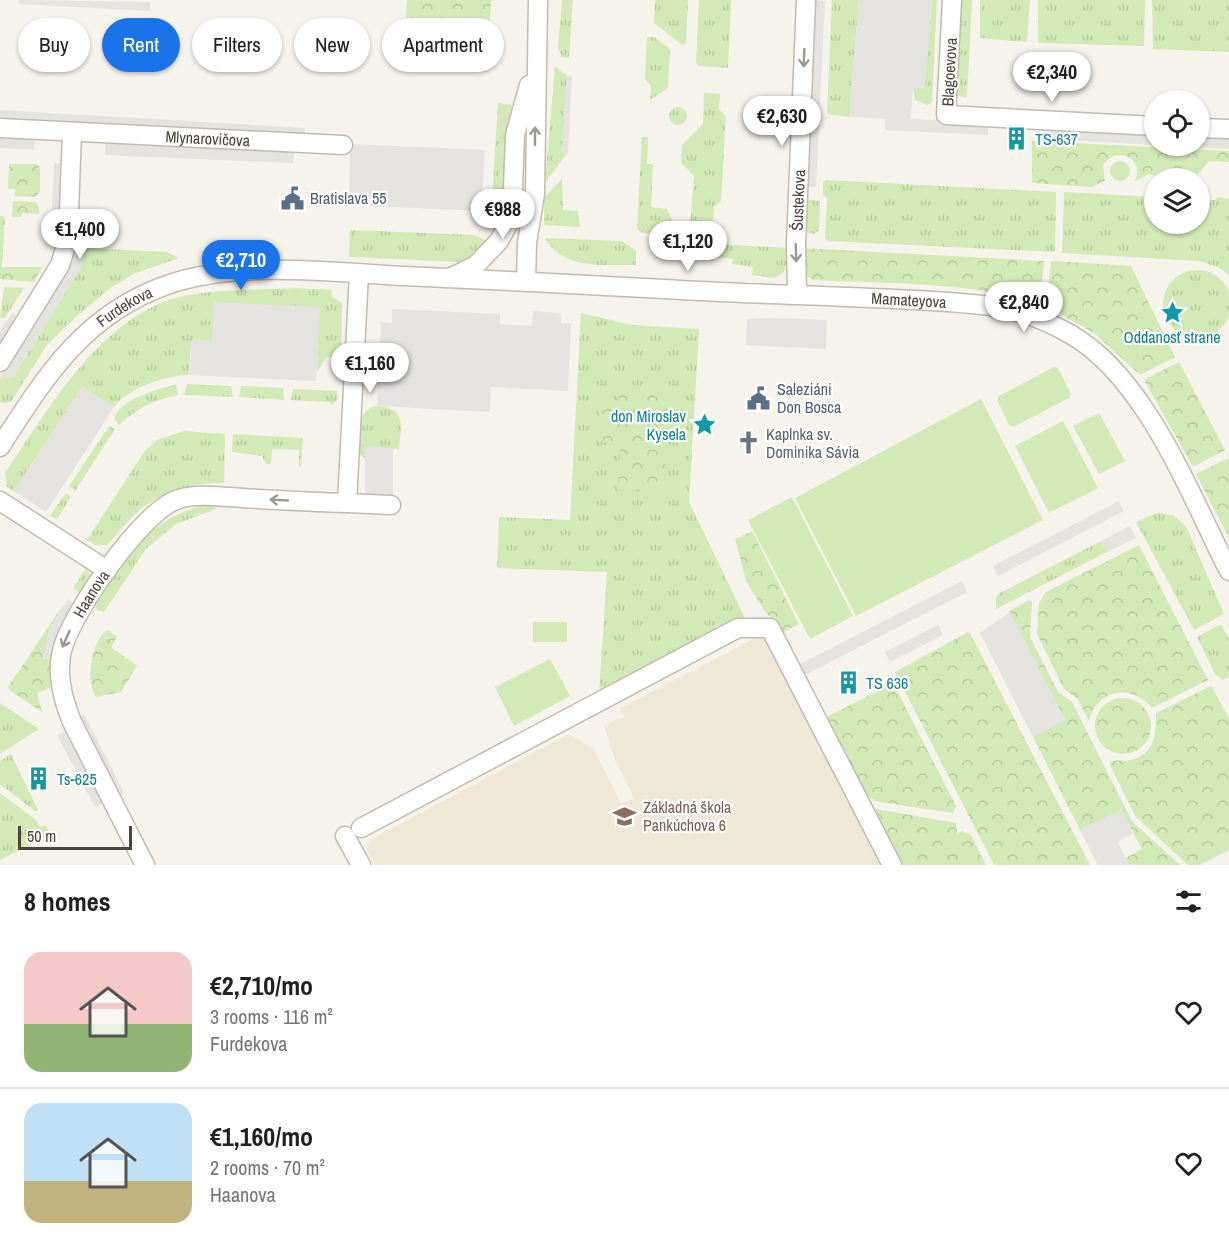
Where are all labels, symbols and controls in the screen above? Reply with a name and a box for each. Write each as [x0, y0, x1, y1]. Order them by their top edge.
chip: Buy [18, 18, 90, 72]
chip: Rent [102, 18, 180, 72]
chip: Filters [192, 18, 282, 72]
chip: New [294, 18, 370, 72]
chip: Apartment [382, 18, 504, 72]
street label: Blagoevova [936, 36, 962, 107]
one-way arrow [798, 48, 809, 68]
pin: €2,340 [1003, 52, 1101, 103]
text: €2,340 [1027, 58, 1077, 85]
map controls [1144, 90, 1210, 234]
button: locate [1144, 90, 1210, 156]
pin: €2,630 [733, 96, 831, 147]
text: €2,630 [757, 102, 807, 129]
street label: Mlynarovičova [165, 125, 251, 151]
one-way arrow [529, 126, 541, 146]
building icon: TS-637 [1004, 126, 1030, 152]
place label: TS-637 [1035, 128, 1078, 150]
street label: Šustekova [786, 168, 810, 231]
button: layers [1144, 168, 1210, 234]
public building icon: Bratislava 55 [279, 185, 305, 211]
place label: Bratislava 55 [310, 187, 387, 209]
pin: €988 [467, 189, 539, 240]
text: €988 [485, 195, 521, 222]
pin: €1,400 [31, 209, 129, 260]
text: €1,400 [55, 215, 105, 242]
pin: €1,120 [639, 221, 737, 272]
text: €1,120 [663, 227, 713, 254]
pin: €2,710 [192, 240, 290, 291]
one-way arrow [790, 243, 802, 263]
text: €2,710 [216, 246, 266, 273]
street label: Furdekova [92, 281, 156, 332]
pin: €2,840 [975, 282, 1073, 333]
street label: Mamateyova [871, 287, 948, 313]
text: €2,840 [999, 288, 1049, 315]
place icon: Oddanosť strane [1159, 299, 1185, 325]
place label: Oddanosť strane [1123, 326, 1221, 348]
pin: €1,160 [321, 343, 419, 394]
text: €1,160 [345, 349, 395, 376]
place label: Saleziáni Don Bosca [777, 378, 842, 418]
public building icon: Saleziáni Don Bosca [746, 385, 772, 411]
place label: don Miroslav Kysela [611, 405, 687, 445]
place icon: don Miroslav Kysela [691, 412, 717, 438]
place label: Kaplnka sv. Dominika Sávia [766, 423, 860, 463]
church icon: Kaplnka sv. Dominika Sávia [735, 430, 761, 456]
one-way arrow [269, 494, 289, 505]
street label: Haanova [68, 565, 115, 621]
one-way arrow [60, 629, 72, 647]
building icon: TS 636 [835, 670, 861, 696]
place label: TS 636 [866, 672, 908, 694]
building icon: Ts-625 [26, 766, 52, 792]
place label: Ts-625 [57, 768, 97, 790]
place label: Základná škola Pankúchova 6 [643, 796, 732, 836]
school or university icon: Základná škola Pankúchova 6 [612, 803, 638, 829]
scale bar [18, 823, 132, 850]
text: 50 m [27, 825, 56, 847]
text: 8 homes [24, 884, 111, 919]
icon: filters [1172, 885, 1205, 918]
text: €2,710/mo [210, 968, 313, 1003]
icon: home [72, 976, 144, 1048]
icon: heart [1172, 996, 1205, 1029]
text: 3 rooms · 116 m² [210, 1003, 333, 1030]
text: Furdekova [210, 1030, 287, 1057]
text: €1,160/mo [210, 1119, 313, 1154]
icon: home [72, 1127, 144, 1199]
icon: heart [1172, 1147, 1205, 1180]
text: 2 rooms · 70 m² [210, 1154, 325, 1181]
text: Haanova [210, 1181, 276, 1208]

